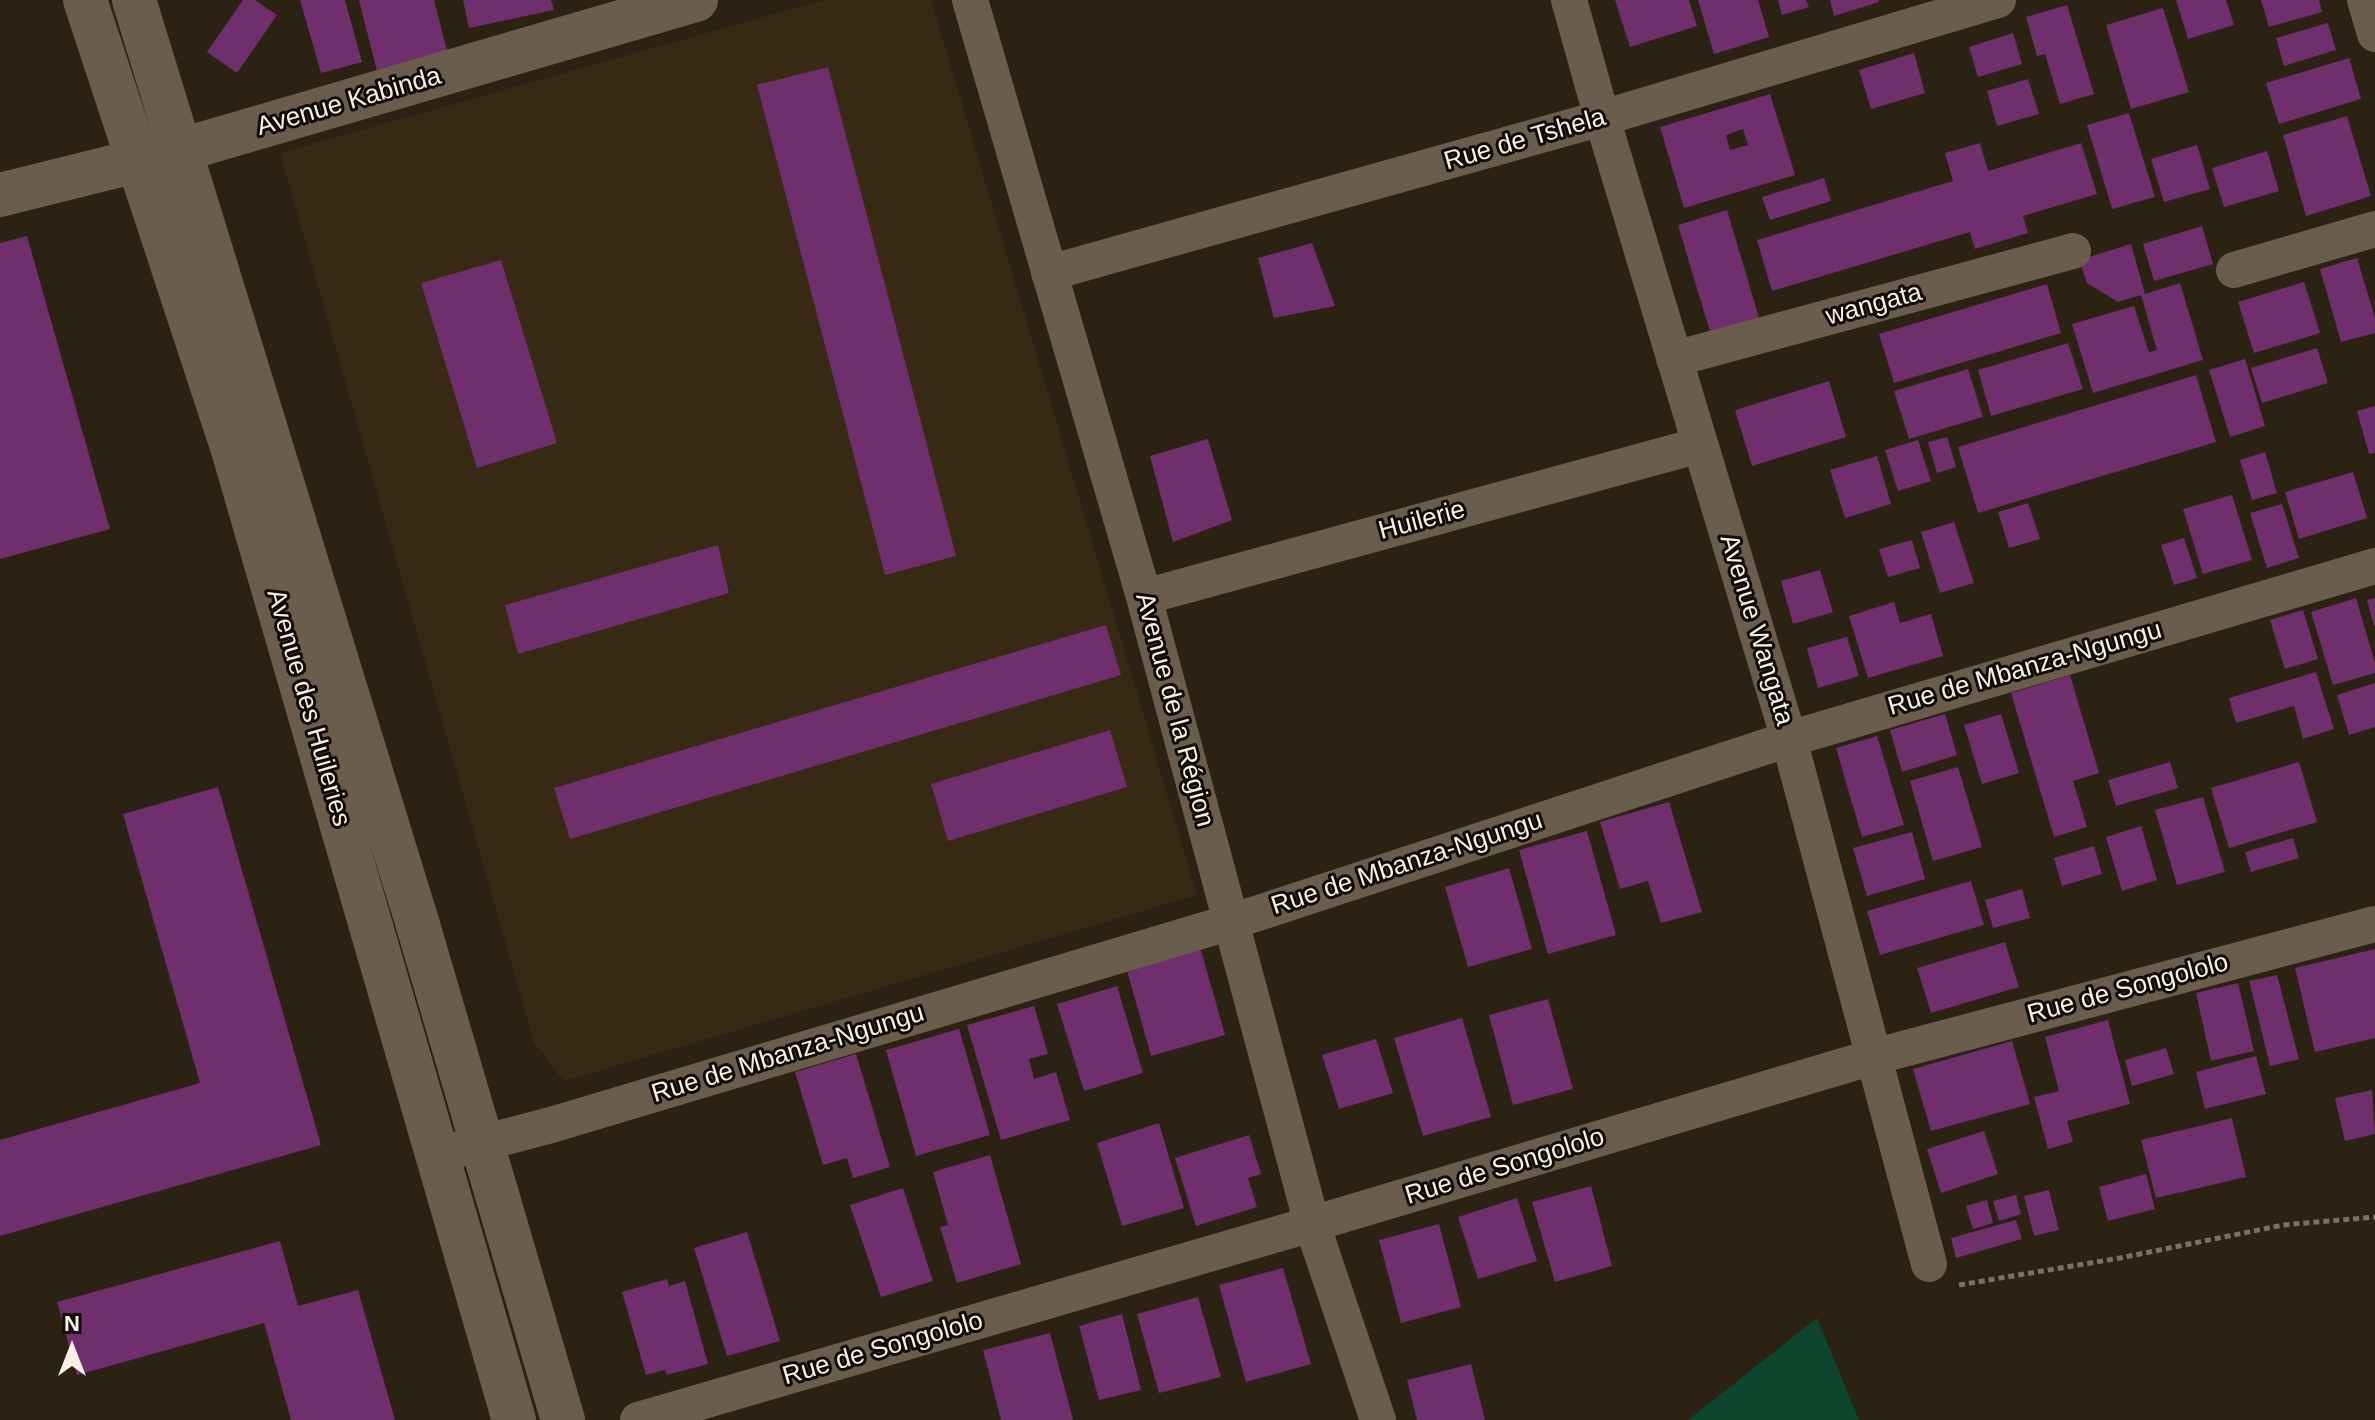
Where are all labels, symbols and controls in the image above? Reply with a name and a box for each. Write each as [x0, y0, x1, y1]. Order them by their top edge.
street label: Avenue Kabinda [253, 61, 445, 143]
street label: Rue de Tshela [1441, 102, 1609, 178]
street label: wangata [1822, 277, 1926, 333]
street label: Huilerie [1375, 495, 1469, 547]
street label: Avenue Wangata [1712, 531, 1800, 729]
street label: Avenue des Huileries [259, 586, 357, 830]
street label: Avenue de la Région [1128, 590, 1220, 830]
street label: Rue de Mbanza-Ngungu [1885, 615, 2165, 723]
street label: Rue de Mbanza-Ngungu [1267, 805, 1547, 923]
street label: Rue de Songololo [2024, 947, 2232, 1031]
street label: Rue de Mbanza-Ngungu [648, 998, 928, 1110]
street label: Rue de Songololo [1402, 1122, 1608, 1212]
street label: Rue de Songololo [779, 1306, 987, 1392]
north arrow [32, 1308, 112, 1388]
text: N [64, 1311, 80, 1336]

